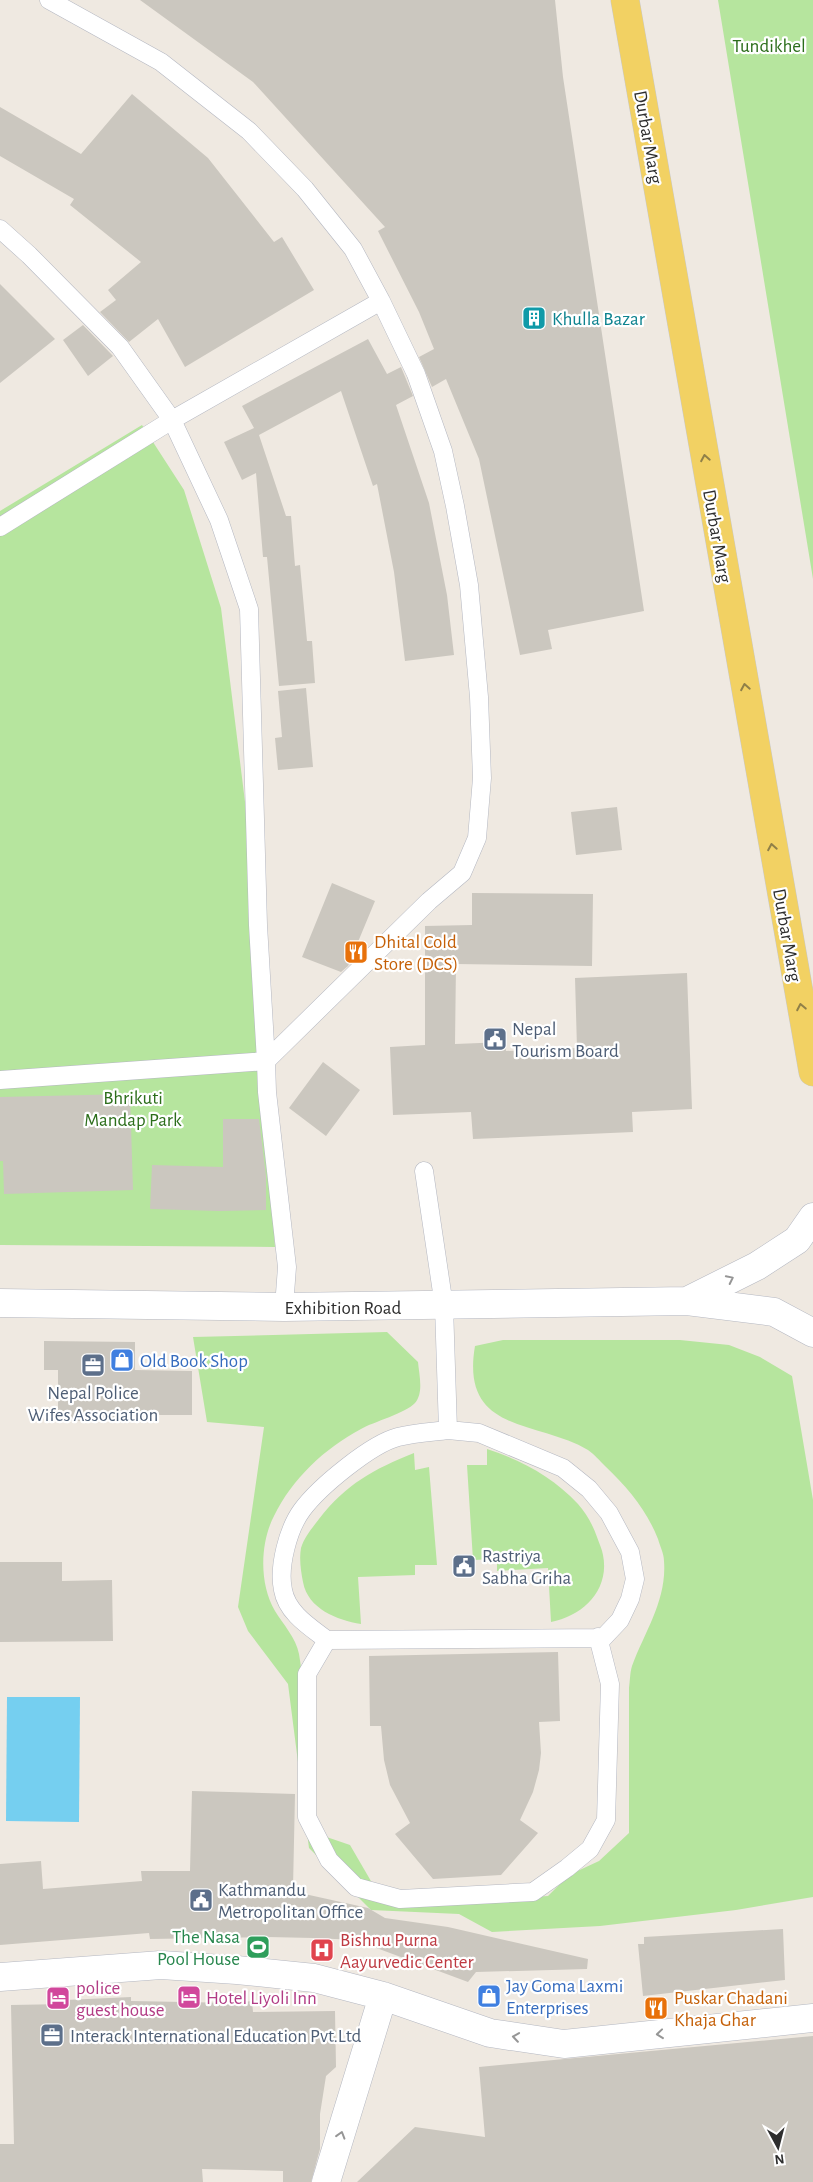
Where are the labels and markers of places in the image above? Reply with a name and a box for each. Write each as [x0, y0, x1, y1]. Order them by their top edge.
building icon: Khulla Bazar [521, 305, 547, 331]
place label: Khulla Bazar [552, 310, 645, 329]
place label: Dhital Cold Store (DCS) [374, 933, 458, 974]
restaurant icon: Dhital Cold Store (DCS) [343, 939, 369, 965]
place label: Nepal Tourism Board [512, 1020, 619, 1061]
public building icon: Nepal Tourism Board [482, 1026, 508, 1052]
shop icon: Old Book Shop [109, 1347, 135, 1373]
office icon: Nepal Police Wifes Association [80, 1352, 106, 1378]
place label: Old Book Shop [140, 1352, 248, 1371]
place label: Nepal Police Wifes Association [28, 1384, 158, 1425]
place label: Rastriya Sabha Griha [482, 1547, 572, 1588]
public building icon: Rastriya Sabha Griha [451, 1553, 477, 1579]
place label: Kathmandu Metropolitan Office [218, 1881, 363, 1922]
public building icon: Kathmandu Metropolitan Office [188, 1887, 214, 1913]
place label: The Nasa Pool House [157, 1928, 240, 1969]
place label: Bishnu Purna Aayurvedic Center [340, 1931, 474, 1972]
sports icon: The Nasa Pool House [245, 1934, 271, 1960]
hospital icon: Bishnu Purna Aayurvedic Center [309, 1937, 335, 1963]
place label: Jay Goma Laxmi Enterprises [506, 1977, 623, 2018]
place label: police guest house [76, 1979, 165, 2020]
shop icon: Jay Goma Laxmi Enterprises [476, 1983, 502, 2009]
hotel icon: Hotel Liyoli Inn [176, 1984, 202, 2010]
hotel icon: police guest house [45, 1985, 71, 2011]
place label: Hotel Liyoli Inn [206, 1989, 317, 2008]
place label: Puskar Chadani Khaja Ghar [674, 1989, 788, 2030]
restaurant icon: Puskar Chadani Khaja Ghar [643, 1995, 669, 2021]
office icon: Interack International Education Pvt.Ltd [39, 2022, 65, 2048]
place label: Interack International Education Pvt.Ltd [70, 2027, 362, 2046]

